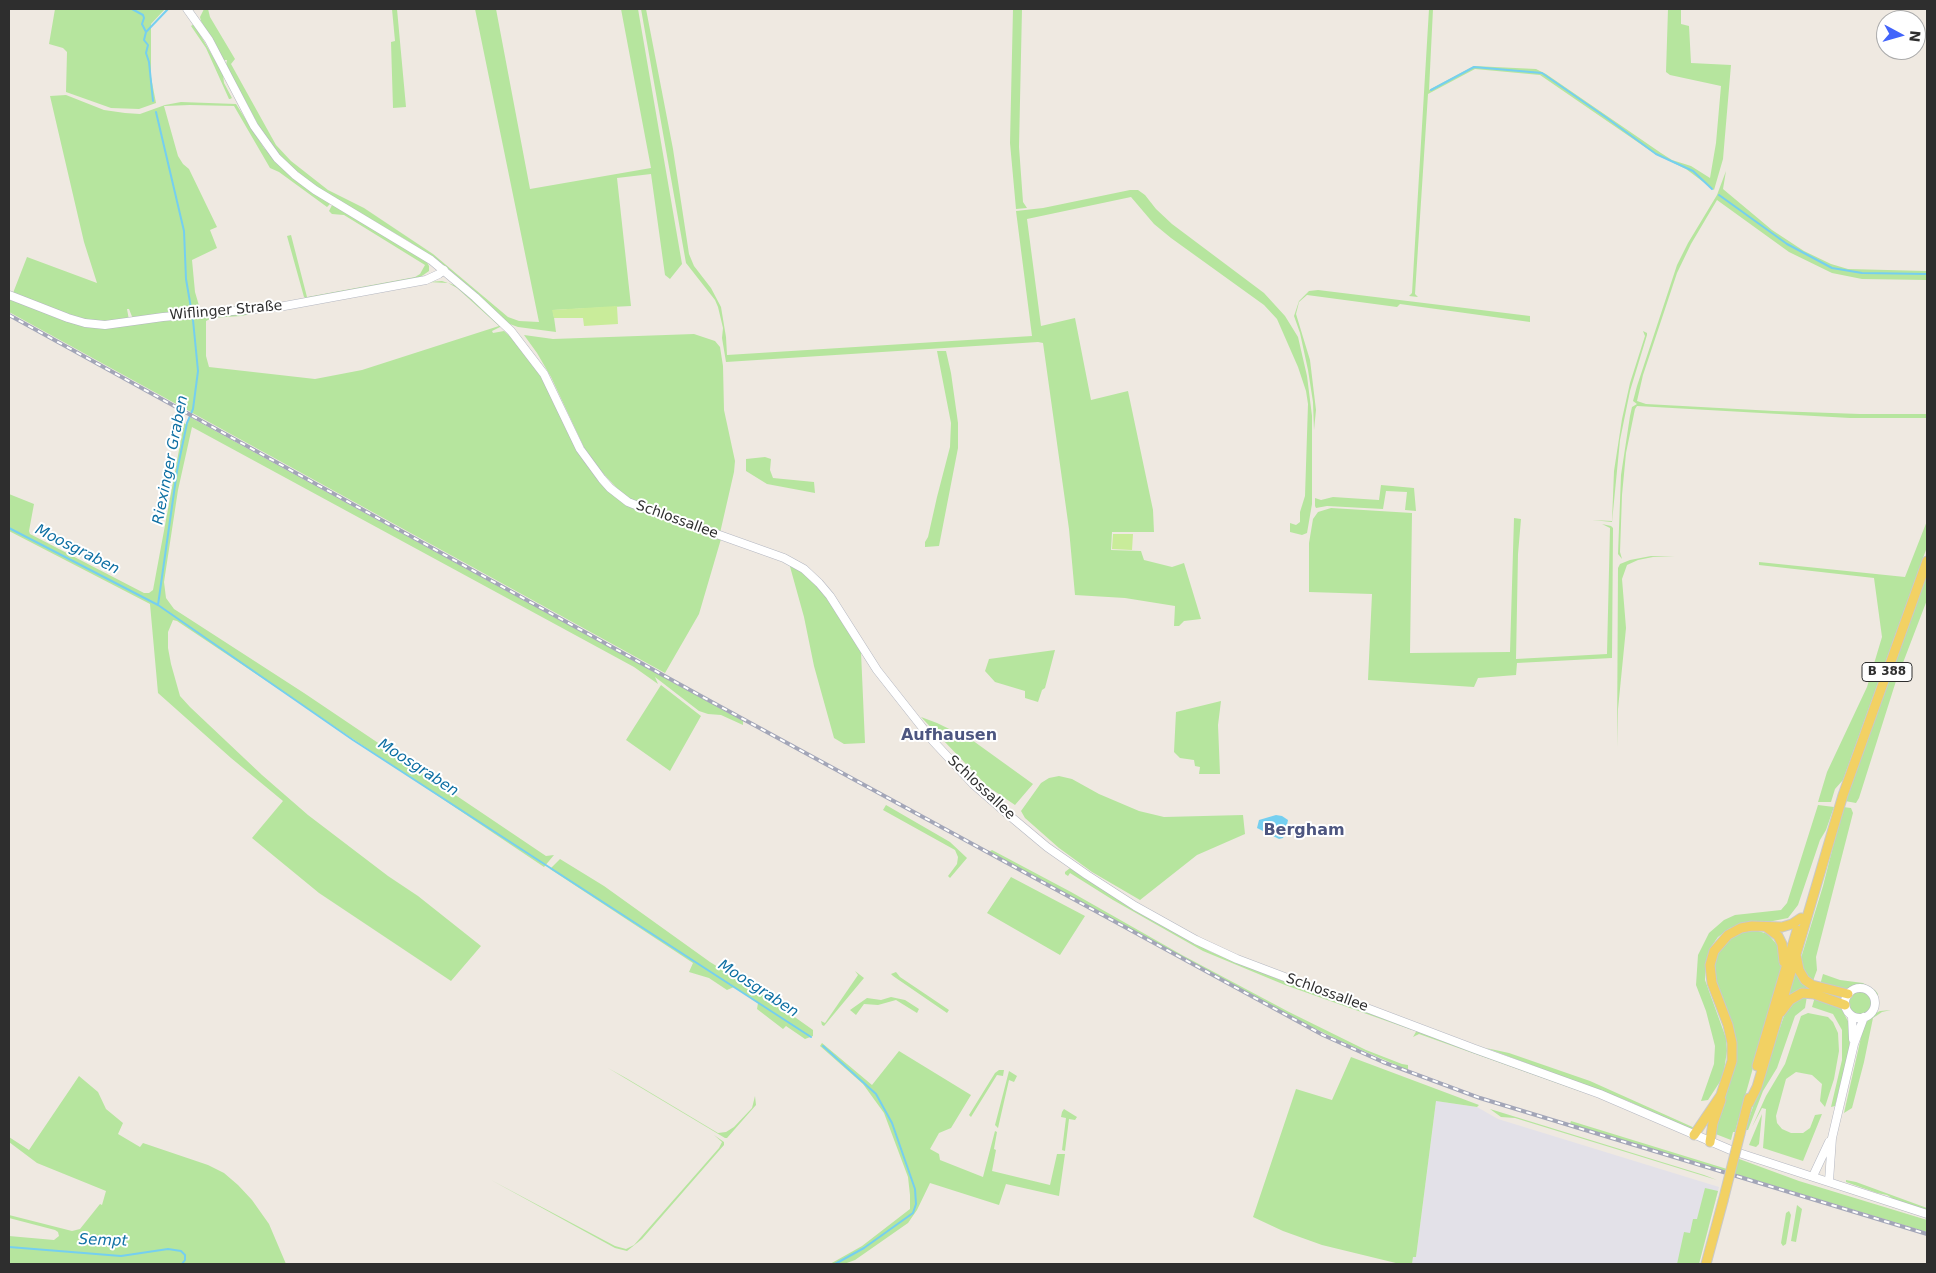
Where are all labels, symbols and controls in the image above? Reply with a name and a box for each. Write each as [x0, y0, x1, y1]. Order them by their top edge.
north arrow [1876, 10, 1926, 60]
text: N [1906, 30, 1923, 43]
street label: Wiflinger Straße [169, 298, 283, 324]
water label: Riexinger Graben [150, 394, 192, 526]
street label: Schlossallee [634, 497, 720, 543]
water label: Moosgraben [32, 521, 122, 579]
road number: B 388 [1862, 662, 1912, 682]
district label: Aufhausen [901, 726, 997, 746]
water label: Moosgraben [374, 735, 462, 801]
street label: Schlossallee [944, 753, 1018, 823]
district label: Bergham [1263, 821, 1345, 841]
water label: Moosgraben [714, 956, 802, 1022]
street label: Schlossallee [1284, 970, 1370, 1016]
water label: Sempt [78, 1231, 128, 1251]

